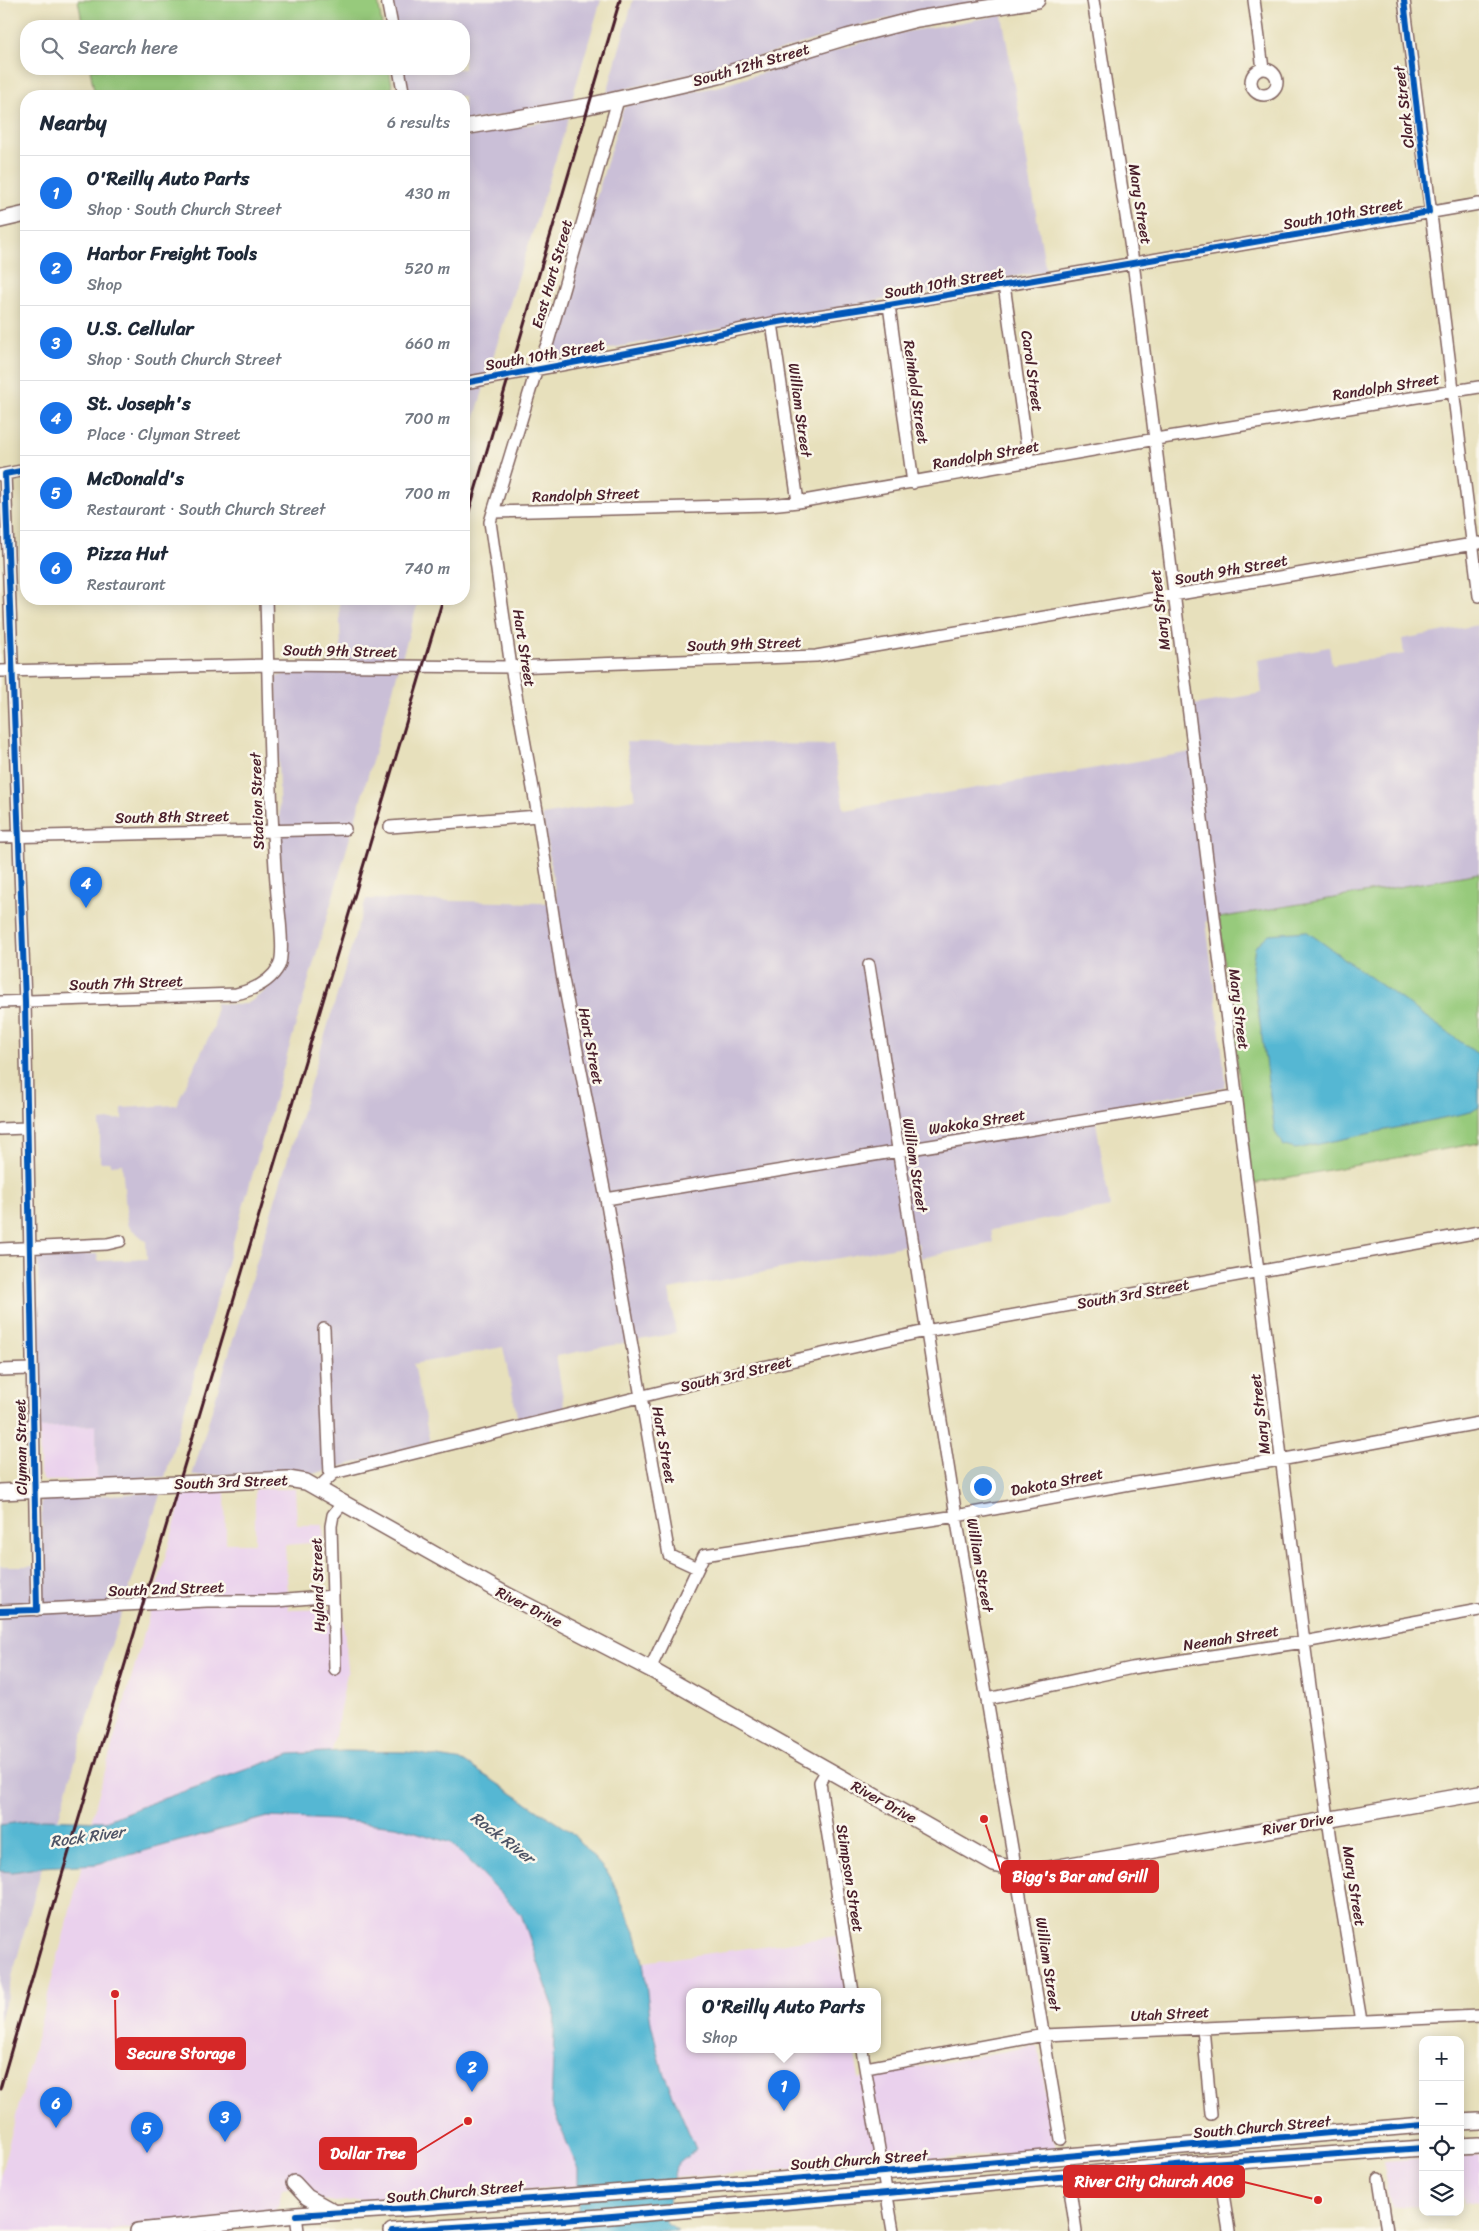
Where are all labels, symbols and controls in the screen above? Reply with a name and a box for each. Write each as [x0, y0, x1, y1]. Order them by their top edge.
search box [20, 20, 470, 75]
text: Search here [78, 31, 178, 64]
icon: search [38, 34, 66, 62]
street label: South 12th Street [690, 36, 813, 94]
street label: Clark Street [1386, 63, 1422, 150]
text: Nearby [40, 104, 106, 142]
text: 6 results [387, 108, 450, 137]
text: O'Reilly Auto Parts [87, 162, 249, 195]
street label: Mary Street [1121, 162, 1159, 247]
text: 1 [53, 179, 59, 208]
text: 430 m [405, 179, 450, 208]
street label: South 10th Street [1281, 191, 1405, 237]
text: Shop · South Church Street [87, 195, 281, 224]
street label: East Hart Street [524, 216, 580, 331]
text: Harbor Freight Tools [87, 237, 257, 270]
text: 2 [51, 254, 61, 283]
text: 520 m [404, 254, 450, 283]
street label: South 10th Street [882, 260, 1006, 306]
text: Shop [87, 270, 122, 299]
text: U.S. Cellular [87, 312, 193, 345]
text: 3 [52, 329, 60, 358]
text: 660 m [405, 329, 450, 358]
street label: Carol Street [1013, 329, 1051, 414]
street label: South 10th Street [483, 332, 607, 378]
street label: Reinhold Street [896, 338, 936, 446]
text: Shop · South Church Street [87, 345, 281, 374]
street label: William Street [781, 361, 820, 460]
street label: Randolph Street [1331, 366, 1442, 408]
text: St. Joseph's [87, 387, 191, 420]
text: 4 [51, 404, 61, 433]
text: 700 m [404, 404, 450, 433]
text: Place · Clyman Street [87, 420, 241, 449]
street label: Randolph Street [931, 433, 1042, 477]
text: McDonald's [87, 462, 184, 495]
text: 5 [51, 479, 61, 508]
text: 700 m [404, 479, 450, 508]
street label: Randolph Street [532, 480, 641, 510]
text: Restaurant · South Church Street [87, 495, 326, 524]
text: Pizza Hut [87, 537, 168, 570]
street label: South 9th Street [1172, 547, 1290, 593]
text: 6 [51, 554, 61, 583]
text: 740 m [404, 554, 450, 583]
street label: Mary Street [1142, 568, 1178, 652]
text: Restaurant [87, 570, 166, 599]
street label: Hart Street [505, 607, 543, 689]
street label: South 9th Street [686, 629, 802, 659]
street label: South 9th Street [283, 637, 398, 665]
street label: Station Street [242, 751, 272, 850]
street label: South 8th Street [115, 803, 230, 831]
pin: 4 [70, 867, 102, 908]
street label: Mary Street [1221, 967, 1257, 1051]
street label: South 7th Street [69, 968, 184, 998]
street label: Hart Street [571, 1005, 611, 1087]
street label: Wakoka Street [927, 1101, 1028, 1142]
street label: William Street [895, 1116, 935, 1215]
street label: South 3rd Street [1075, 1271, 1192, 1317]
street label: South 3rd Street [678, 1348, 795, 1399]
street label: Mary Street [1242, 1372, 1278, 1456]
street label: Clyman Street [7, 1398, 35, 1495]
street label: Hart Street [644, 1404, 684, 1486]
street label: Dakota Street [1009, 1460, 1106, 1504]
street label: South 3rd Street [174, 1467, 289, 1497]
your location [970, 1474, 996, 1500]
street label: William Street [959, 1516, 1001, 1615]
street label: Hyland Street [303, 1537, 333, 1633]
street label: South 2nd Street [108, 1574, 225, 1604]
street label: River Drive [491, 1579, 567, 1635]
street label: Neenah Street [1181, 1618, 1281, 1658]
street label: River Drive [846, 1773, 922, 1831]
water label: Rock River [464, 1803, 544, 1873]
street label: River Drive [1260, 1805, 1336, 1843]
water label: Rock River [48, 1816, 129, 1856]
street label: Stimpson Street [829, 1822, 871, 1934]
street label: Mary Street [1335, 1844, 1373, 1929]
callout: Bigg's Bar and Grill [1002, 1861, 1158, 1892]
text: Bigg's Bar and Grill [1012, 1862, 1149, 1891]
street label: William Street [1028, 1915, 1068, 2014]
popup [686, 1988, 881, 2053]
text: O'Reilly Auto Parts [702, 1990, 865, 2023]
street label: Utah Street [1130, 1999, 1211, 2029]
text: Shop [702, 2023, 737, 2052]
map controls [1419, 2036, 1464, 2216]
button: + [1419, 2036, 1464, 2081]
callout: Secure Storage [116, 2038, 245, 2069]
text: Secure Storage [126, 2039, 235, 2068]
pin: 2 [456, 2051, 488, 2092]
pin: 1 [768, 2070, 800, 2111]
button: − [1419, 2081, 1464, 2126]
pin: 6 [40, 2087, 72, 2128]
pin: 3 [209, 2101, 241, 2142]
street label: South Church Street [1192, 2108, 1333, 2146]
pin: 5 [131, 2112, 163, 2153]
button: locate [1419, 2126, 1464, 2171]
callout: Dollar Tree [320, 2138, 416, 2169]
text: Dollar Tree [330, 2139, 407, 2168]
street label: South Church Street [789, 2142, 930, 2178]
callout: River City Church AOG [1064, 2166, 1244, 2197]
text: River City Church AOG [1074, 2167, 1234, 2196]
button: layers [1419, 2171, 1464, 2216]
street label: South Church Street [385, 2173, 526, 2211]

